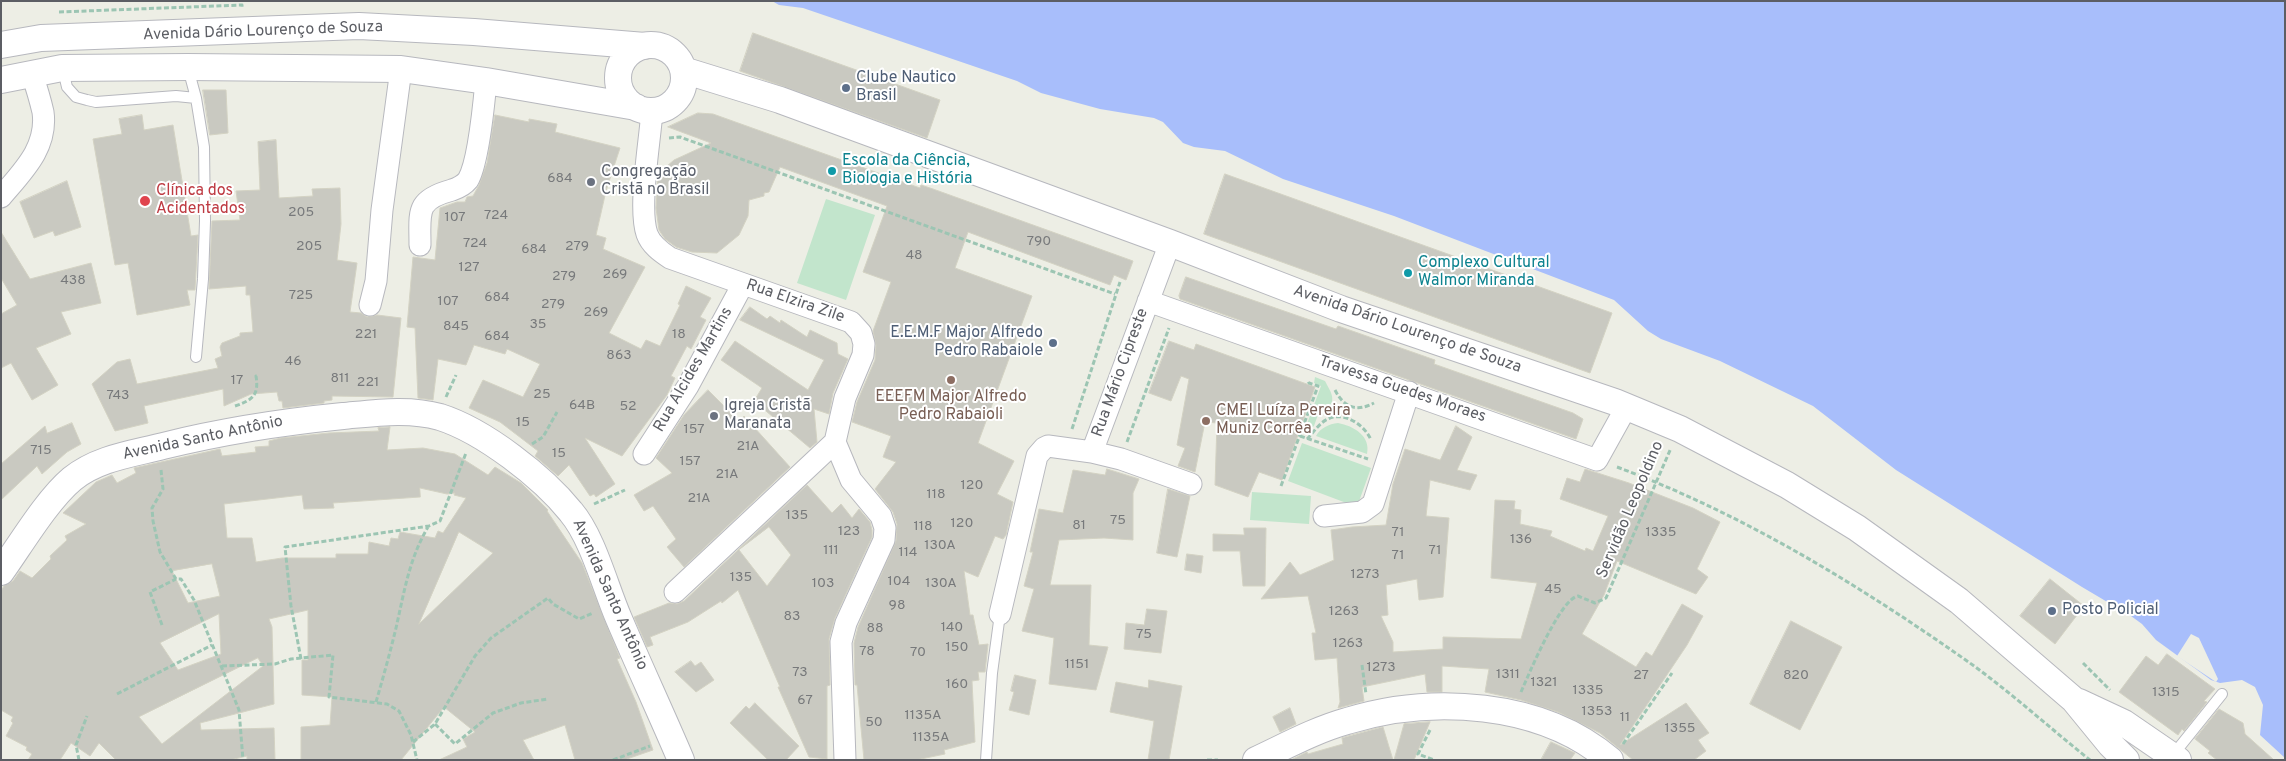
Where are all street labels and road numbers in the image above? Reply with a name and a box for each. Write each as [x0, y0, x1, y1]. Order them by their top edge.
street label: Avenida Dário Lourenço de Souza [143, 18, 383, 46]
street label: Rua Elzira Zile [743, 276, 847, 328]
street label: Avenida Dário Lourenço de Souza [1290, 282, 1524, 378]
street label: Rua Alcides Martins [650, 304, 738, 436]
street label: Rua Mário Cipreste [1089, 306, 1153, 440]
street label: Travessa Guedes Moraes [1316, 352, 1488, 428]
street label: Avenida Santo Antônio [121, 413, 285, 465]
street label: Servidão Leopoldino [1593, 439, 1669, 581]
street label: Avenida Santo Antônio [567, 516, 651, 674]

